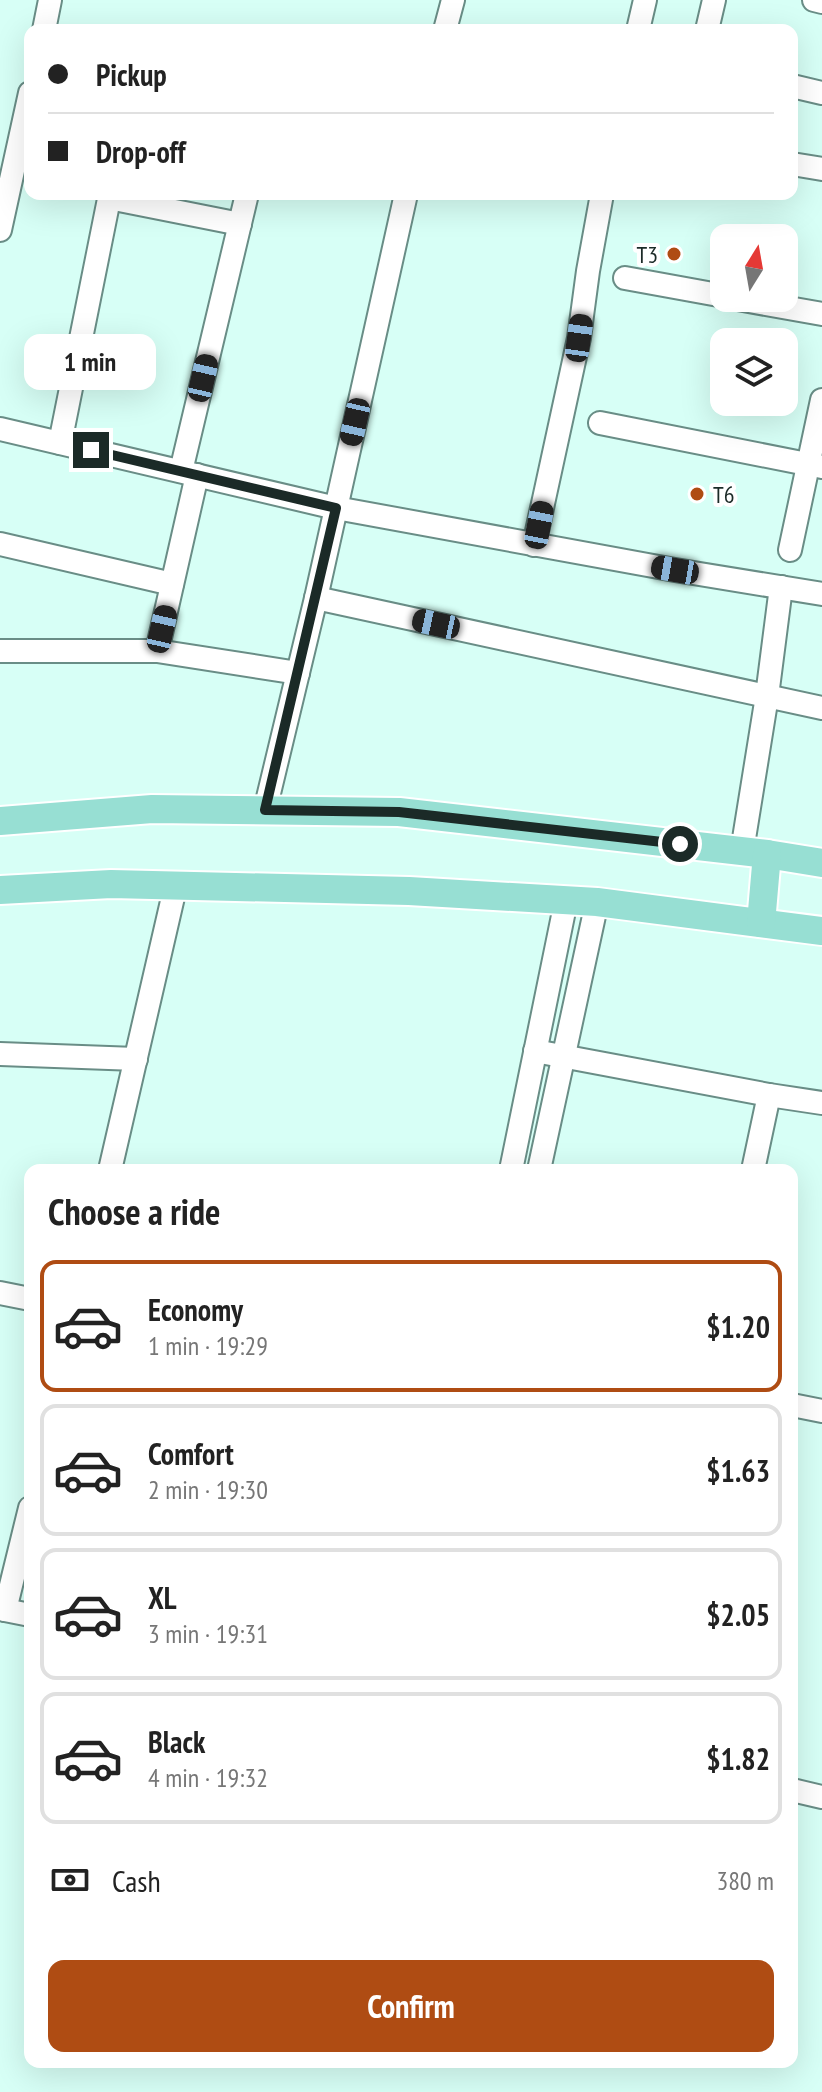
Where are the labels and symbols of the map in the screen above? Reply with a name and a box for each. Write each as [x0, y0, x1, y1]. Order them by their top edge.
north arrow [710, 224, 798, 312]
place label: T3 [636, 239, 658, 270]
marker: T3 [665, 245, 683, 263]
car [564, 313, 594, 363]
callout: 1 min [25, 334, 157, 390]
car [186, 352, 220, 404]
car [338, 396, 372, 448]
route end [73, 432, 109, 468]
place label: T6 [713, 479, 735, 510]
marker: T6 [688, 485, 706, 503]
car [523, 499, 555, 551]
car [649, 554, 701, 586]
car [145, 603, 179, 655]
car [410, 607, 462, 641]
route start [662, 826, 698, 862]

